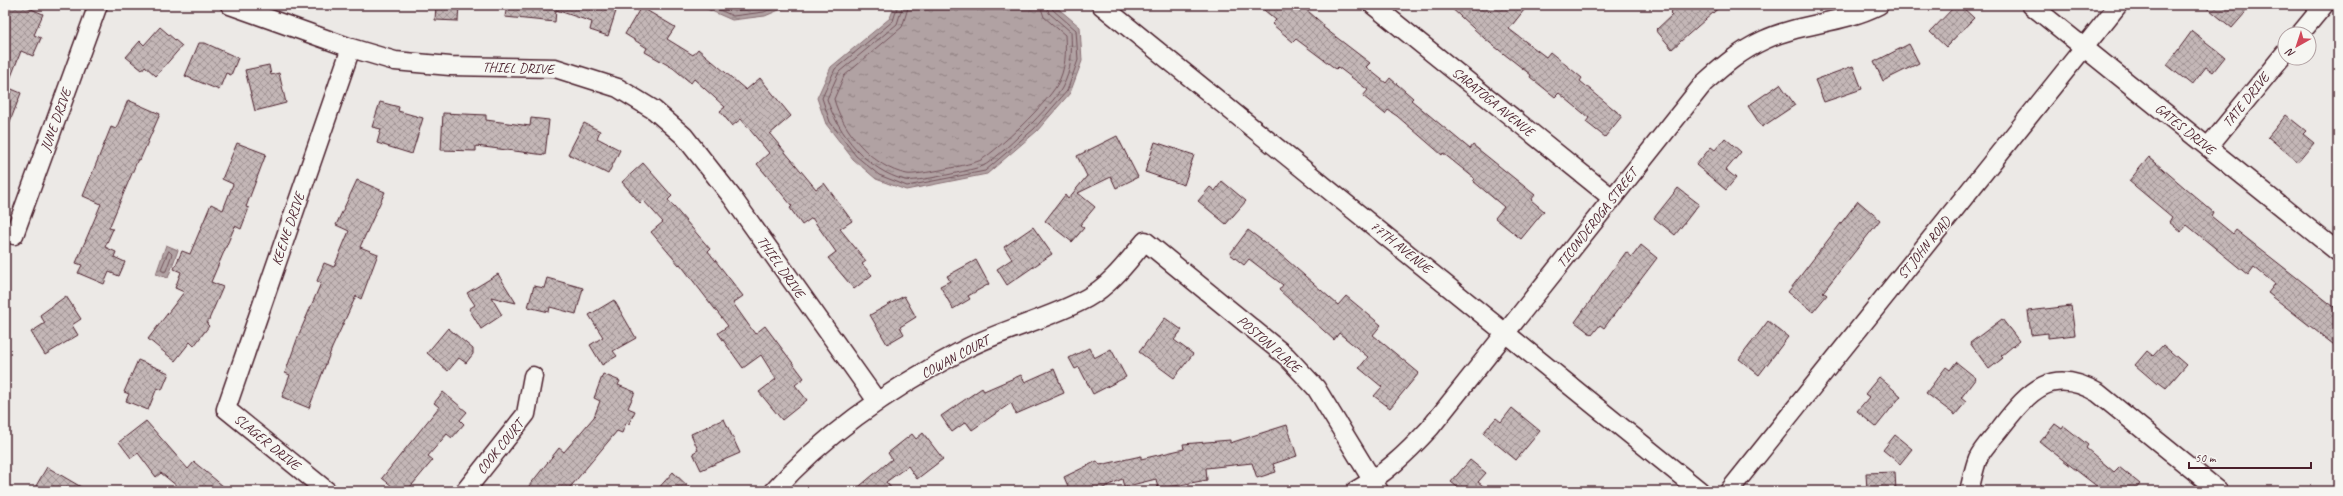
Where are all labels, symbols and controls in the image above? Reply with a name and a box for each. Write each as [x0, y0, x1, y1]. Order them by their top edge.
north arrow [2277, 26, 2317, 66]
text: N [2282, 45, 2298, 61]
street label: THIEL DRIVE [482, 58, 556, 78]
street label: SARATOGA AVENUE [1449, 64, 1539, 142]
street label: TATE DRIVE [2219, 68, 2274, 131]
street label: JUNE DRIVE [37, 85, 76, 154]
street label: GATES DRIVE [2152, 100, 2219, 159]
street label: TICONDEROGA STREET [1553, 162, 1643, 271]
street label: KEENE DRIVE [268, 188, 309, 268]
street label: ST JOHN ROAD [1894, 212, 1955, 283]
street label: 77TH AVENUE [1367, 217, 1436, 278]
street label: THIEL DRIVE [754, 233, 809, 302]
street label: POSTON PLACE [1234, 312, 1305, 377]
street label: COWAN COURT [918, 330, 995, 382]
street label: SLAGER DRIVE [231, 410, 305, 475]
street label: COOK COURT [473, 414, 529, 478]
scale bar [2189, 444, 2311, 470]
text: 50 m [2195, 450, 2217, 466]

